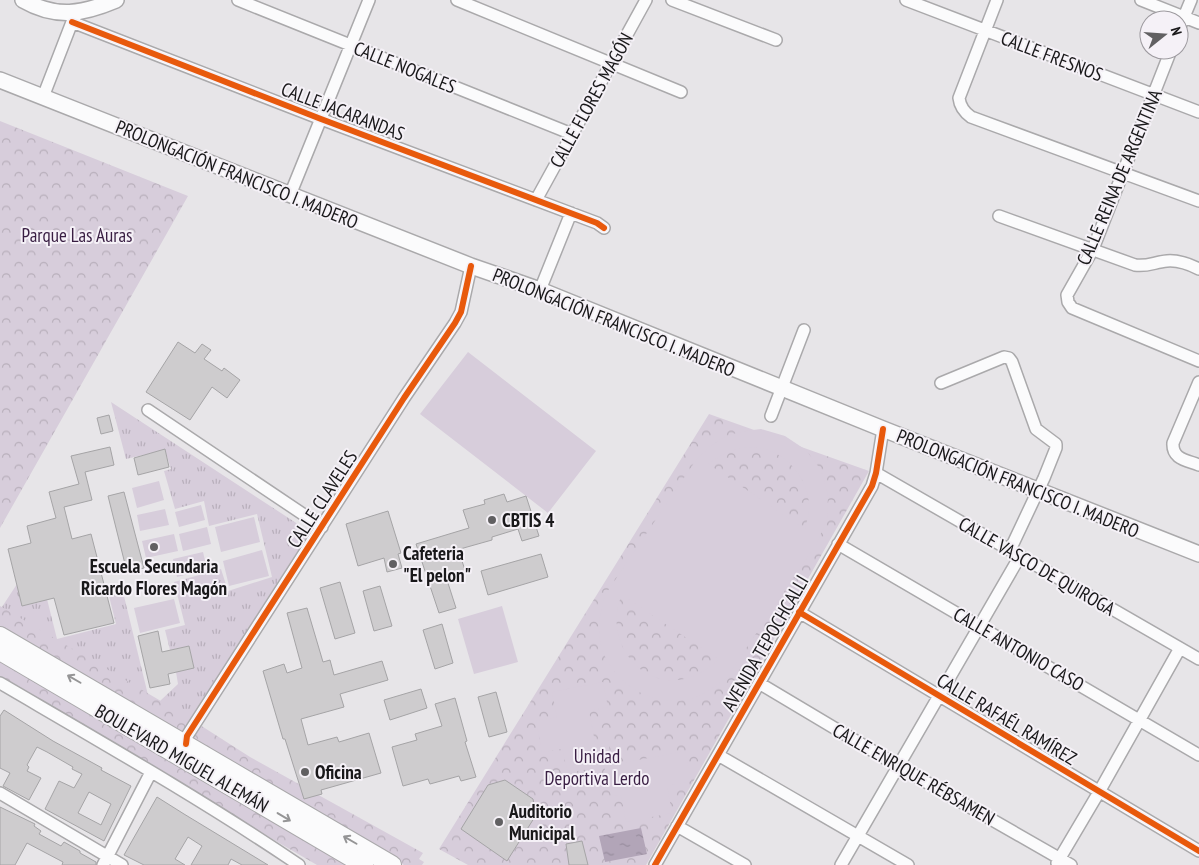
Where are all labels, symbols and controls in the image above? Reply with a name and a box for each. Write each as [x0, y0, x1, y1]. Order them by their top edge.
north arrow [1139, 10, 1189, 60]
text: N [1167, 25, 1186, 37]
street label: CALLE FRESNOS [998, 26, 1106, 86]
street label: CALLE FLORES MAGÓN [544, 28, 638, 172]
street label: CALLE NOGALES [350, 36, 460, 98]
street label: CALLE JACARANDAS [278, 76, 408, 146]
street label: CALLE REINA DE ARGENTINA [1071, 86, 1167, 268]
street label: PROLONGACIÓN FRANCISCO I. MADERO [112, 114, 362, 234]
park label: Parque Las Auras [22, 223, 132, 247]
street label: PROLONGACIÓN FRANCISCO I. MADERO [489, 262, 739, 382]
street label: PROLONGACIÓN FRANCISCO I. MADERO [893, 423, 1143, 543]
street label: CALLE CLAVELES [282, 446, 362, 552]
place label: CBTIS 4 [502, 508, 554, 532]
street label: CALLE VASCO DE QUIROGA [954, 511, 1120, 621]
marker: CBTIS 4 [486, 514, 498, 526]
marker: Escuela Secundaria Ricardo Flores Magón [148, 541, 160, 553]
place label: Cafeteria "El pelon" [403, 541, 471, 587]
place label: Escuela Secundaria Ricardo Flores Magón [81, 554, 227, 600]
marker: Cafeteria "El pelon" [387, 558, 399, 570]
street label: AVENIDA TEPOCHCALLI [716, 571, 814, 715]
street label: CALLE ANTONIO CASO [949, 602, 1089, 696]
street label: CALLE RAFAÉL RAMÍREZ [933, 668, 1081, 770]
one-way arrow [67, 673, 81, 683]
street label: BOULEVARD MIGUEL ALEMÁN [91, 698, 273, 818]
street label: CALLE ENRIQUE RÉBSAMEN [829, 718, 999, 830]
park label: Unidad Deportiva Lerdo [545, 744, 649, 790]
place label: Oficina [315, 760, 362, 784]
marker: Oficina [299, 766, 311, 778]
place label: Auditorio Municipal [508, 799, 575, 845]
one-way arrow [276, 813, 290, 823]
marker: Auditorio Municipal [493, 816, 505, 828]
one-way arrow [344, 835, 358, 845]

